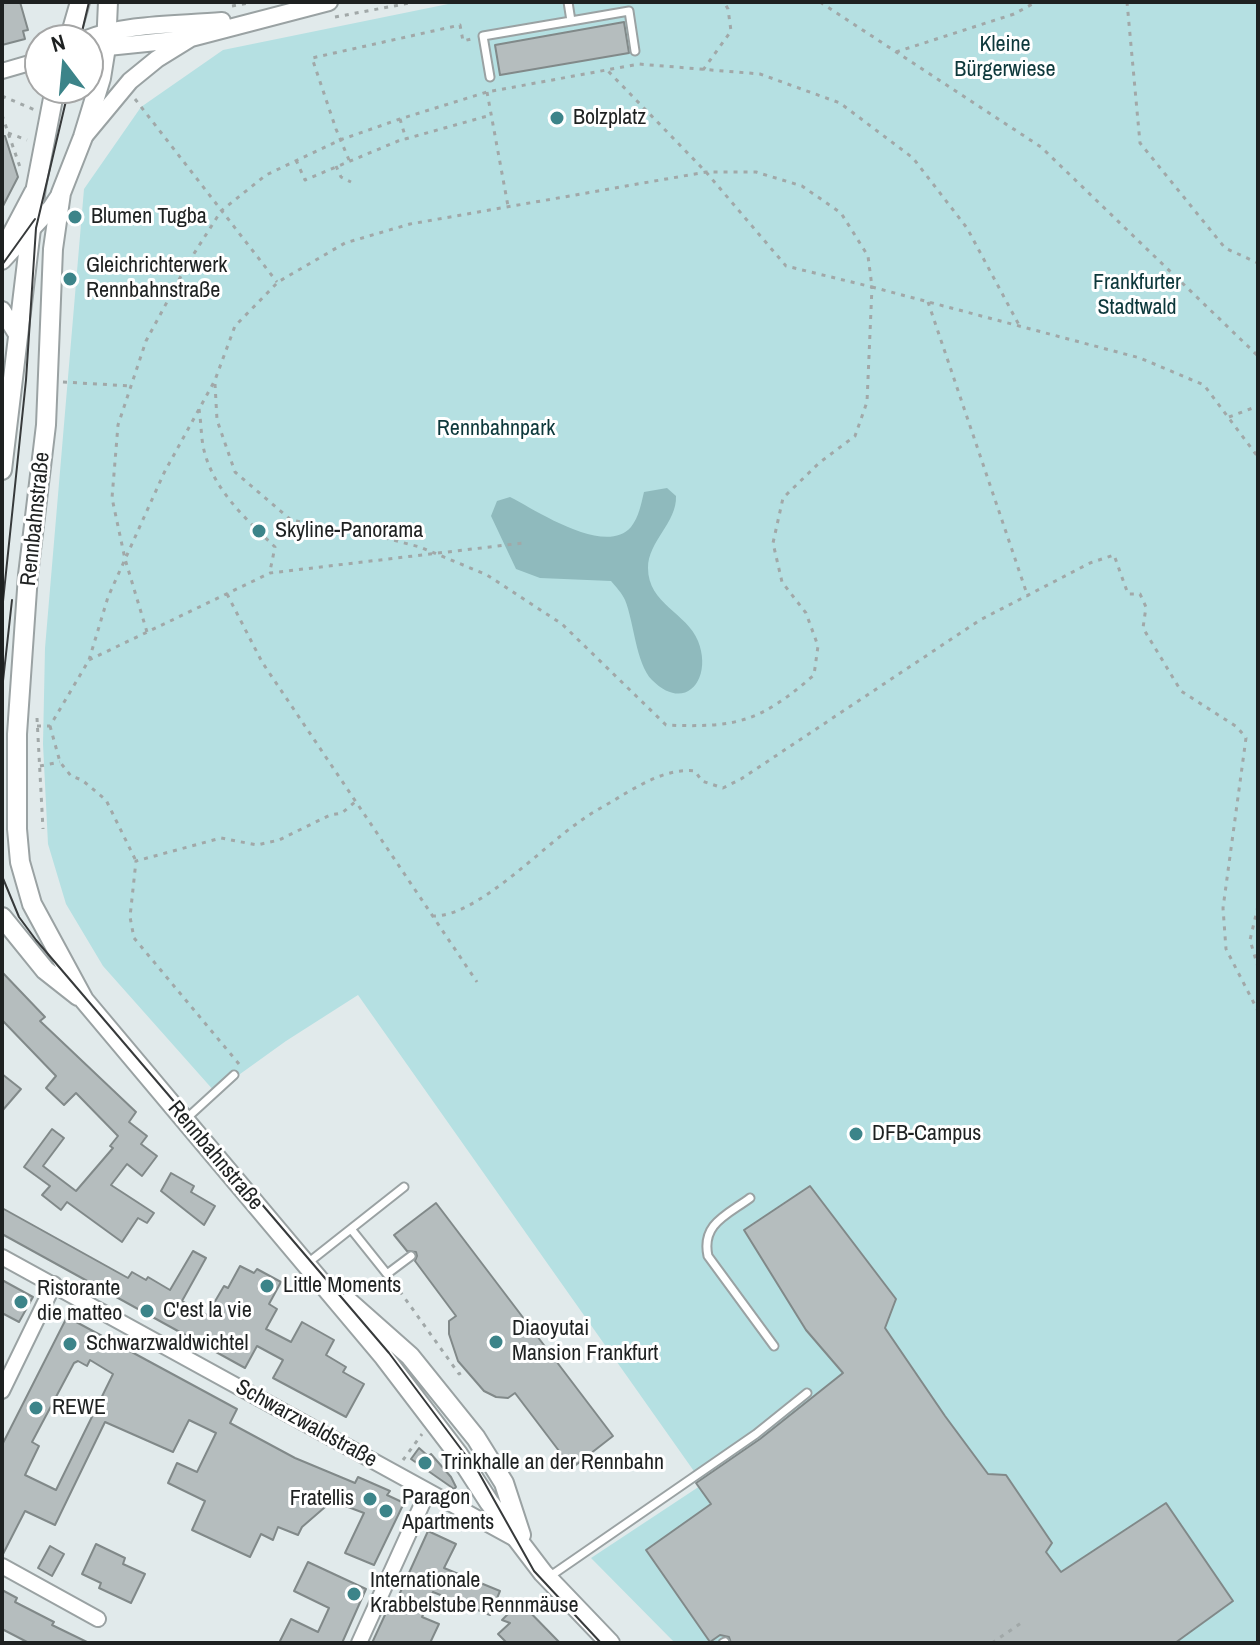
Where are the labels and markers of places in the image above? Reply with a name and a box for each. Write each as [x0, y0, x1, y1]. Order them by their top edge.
place label: Bolzplatz [573, 105, 646, 131]
marker: Bolzplatz [548, 109, 566, 127]
place label: Blumen Tugba [91, 204, 207, 230]
marker: Blumen Tugba [66, 208, 84, 226]
place label: Gleichrichterwerk Rennbahnstraße [86, 253, 227, 304]
marker: Gleichrichterwerk Rennbahnstraße [61, 270, 79, 288]
place label: Skyline-Panorama [275, 518, 423, 544]
marker: Skyline-Panorama [250, 522, 268, 540]
place label: DFB-Campus [872, 1121, 981, 1147]
marker: DFB-Campus [847, 1125, 865, 1143]
place label: Little Moments [283, 1273, 401, 1299]
place label: Ristorante die matteo [37, 1276, 122, 1328]
marker: Little Moments [258, 1277, 276, 1295]
marker: Ristorante die matteo [12, 1293, 30, 1311]
place label: C'est la vie [163, 1298, 252, 1324]
marker: C'est la vie [138, 1302, 156, 1320]
place label: Diaoyutai Mansion Frankfurt [512, 1316, 658, 1368]
place label: Schwarzwaldwichtel [86, 1331, 248, 1357]
marker: Diaoyutai Mansion Frankfurt [487, 1333, 505, 1351]
marker: Schwarzwaldwichtel [61, 1335, 79, 1353]
place label: REWE [52, 1395, 106, 1421]
marker: REWE [27, 1399, 45, 1417]
place label: Trinkhalle an der Rennbahn [441, 1450, 664, 1476]
marker: Trinkhalle an der Rennbahn [416, 1454, 434, 1472]
place label: Paragon Apartments [402, 1485, 494, 1536]
place label: Fratellis [290, 1486, 354, 1512]
marker: Fratellis [361, 1490, 379, 1508]
marker: Paragon Apartments [377, 1502, 395, 1520]
place label: Internationale Krabbelstube Rennmäuse [370, 1568, 579, 1620]
marker: Internationale Krabbelstube Rennmäuse [345, 1585, 363, 1603]

